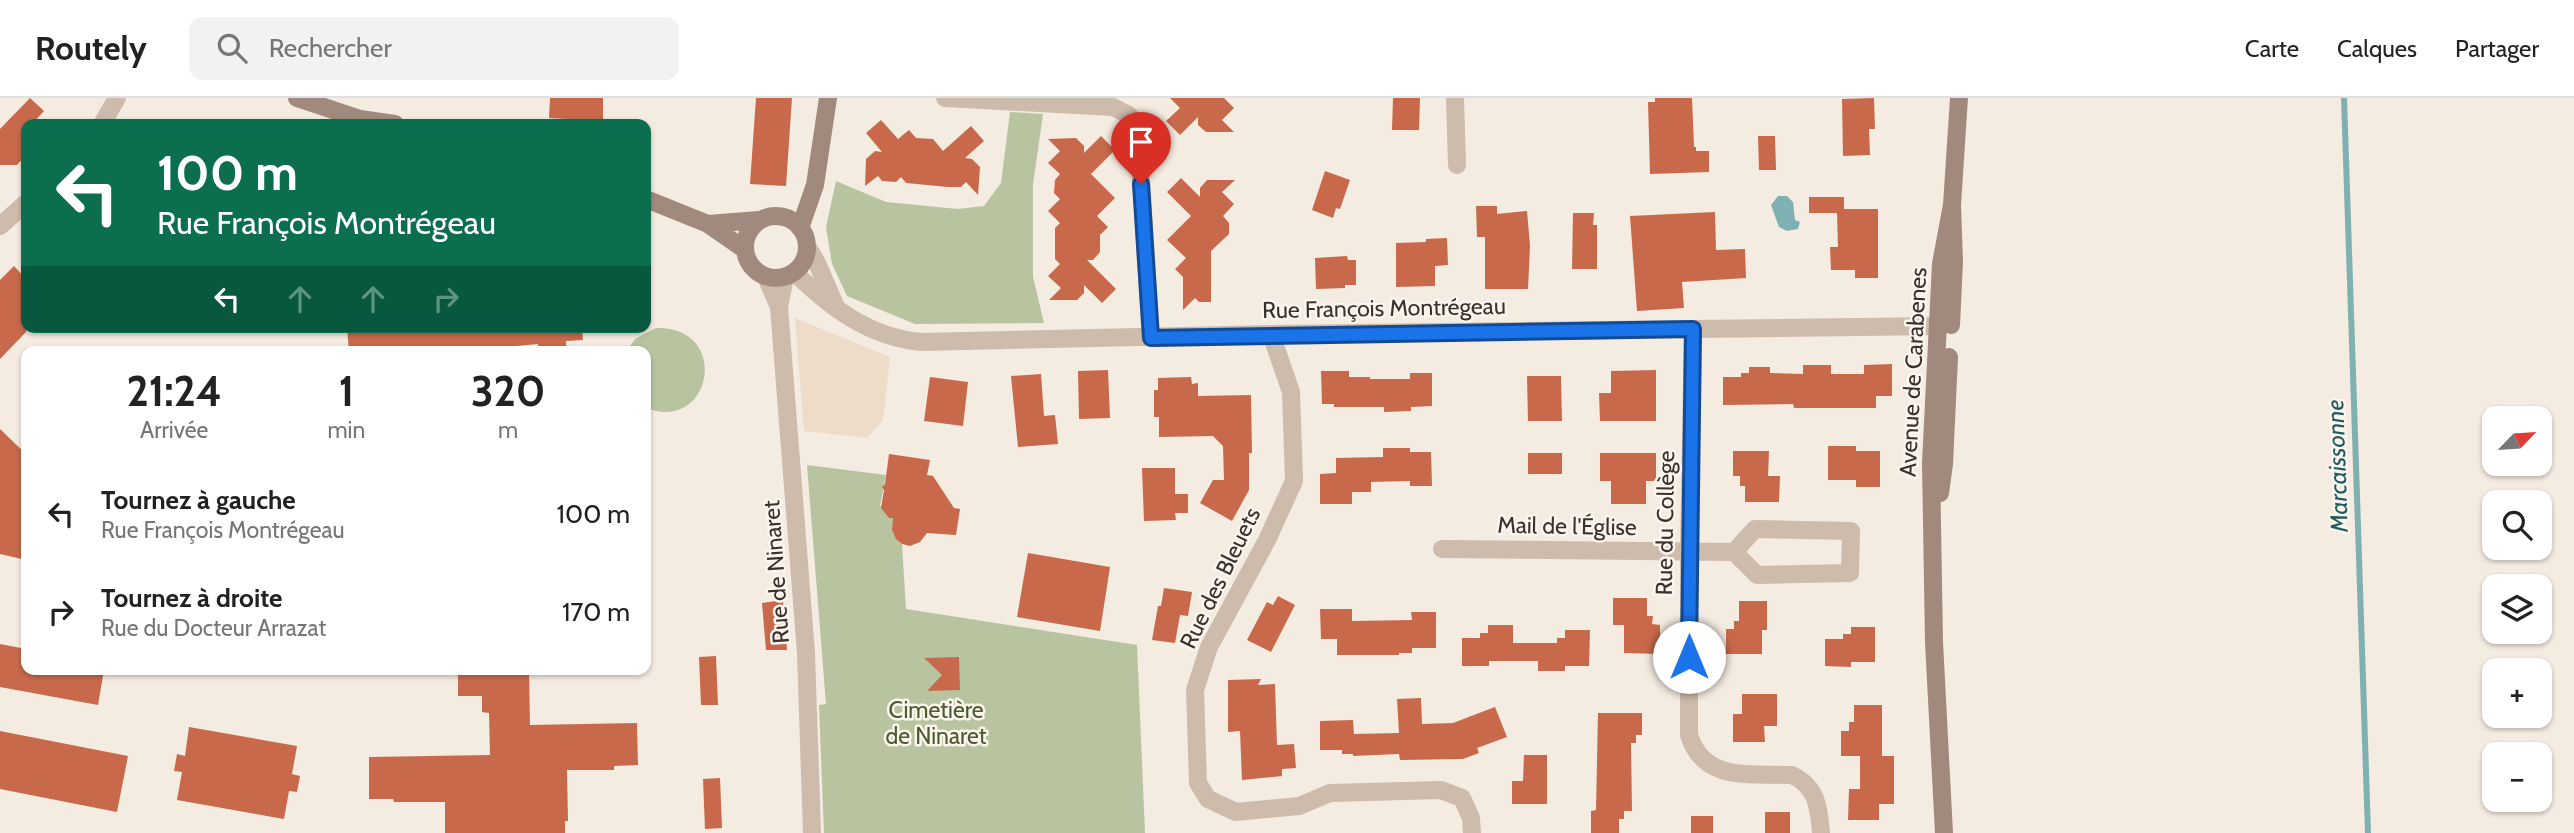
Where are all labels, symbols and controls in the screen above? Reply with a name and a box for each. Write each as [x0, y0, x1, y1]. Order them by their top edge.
search box [189, 17, 679, 80]
text: Routely [35, 28, 147, 68]
icon: search [213, 29, 251, 67]
text: Rechercher [269, 32, 392, 64]
text: Carte [2245, 34, 2299, 63]
text: Calques [2337, 34, 2417, 63]
text: Partager [2455, 34, 2539, 63]
pin [1111, 112, 1171, 184]
icon: arrive [1122, 123, 1160, 161]
text: 100 m [157, 143, 298, 202]
icon: left [42, 147, 133, 238]
text: Rue François Montrégeau [157, 203, 496, 242]
street label: Avenue de Carabenes [1894, 266, 1932, 478]
icon: left [208, 280, 246, 318]
icon: ahead [281, 280, 319, 318]
icon: ahead [354, 280, 392, 318]
icon: right [427, 280, 465, 318]
street label: Rue François Montrégeau [1262, 292, 1506, 324]
text: 21:24 [127, 365, 222, 417]
text: 1 [339, 365, 354, 417]
text: 320 [471, 365, 545, 417]
water label: Marcaissonne [2320, 399, 2354, 534]
north arrow [2482, 406, 2552, 476]
map controls [2482, 406, 2552, 812]
text: Arrivée [140, 416, 208, 444]
text: min [327, 416, 365, 444]
text: m [498, 416, 518, 444]
street label: Rue du Collège [1650, 450, 1680, 596]
text: Tournez à gauche [101, 484, 296, 516]
button: search [2482, 490, 2552, 560]
icon: left [42, 495, 80, 533]
text: 100 m [557, 498, 630, 530]
street label: Rue de Ninaret [757, 499, 795, 645]
street label: Rue des Bleuets [1174, 503, 1266, 653]
street label: Mail de l'Église [1497, 510, 1637, 541]
text: Rue François Montrégeau [101, 516, 345, 544]
button: layers [2482, 574, 2552, 644]
text: Tournez à droite [101, 582, 283, 614]
icon: right [42, 593, 80, 631]
text: 170 m [562, 596, 630, 628]
text: Rue du Docteur Arrazat [101, 614, 326, 642]
position arrow [1652, 620, 1726, 694]
button: + [2482, 658, 2552, 728]
park label: Cimetière de Ninaret [886, 696, 987, 750]
button: − [2482, 742, 2552, 812]

